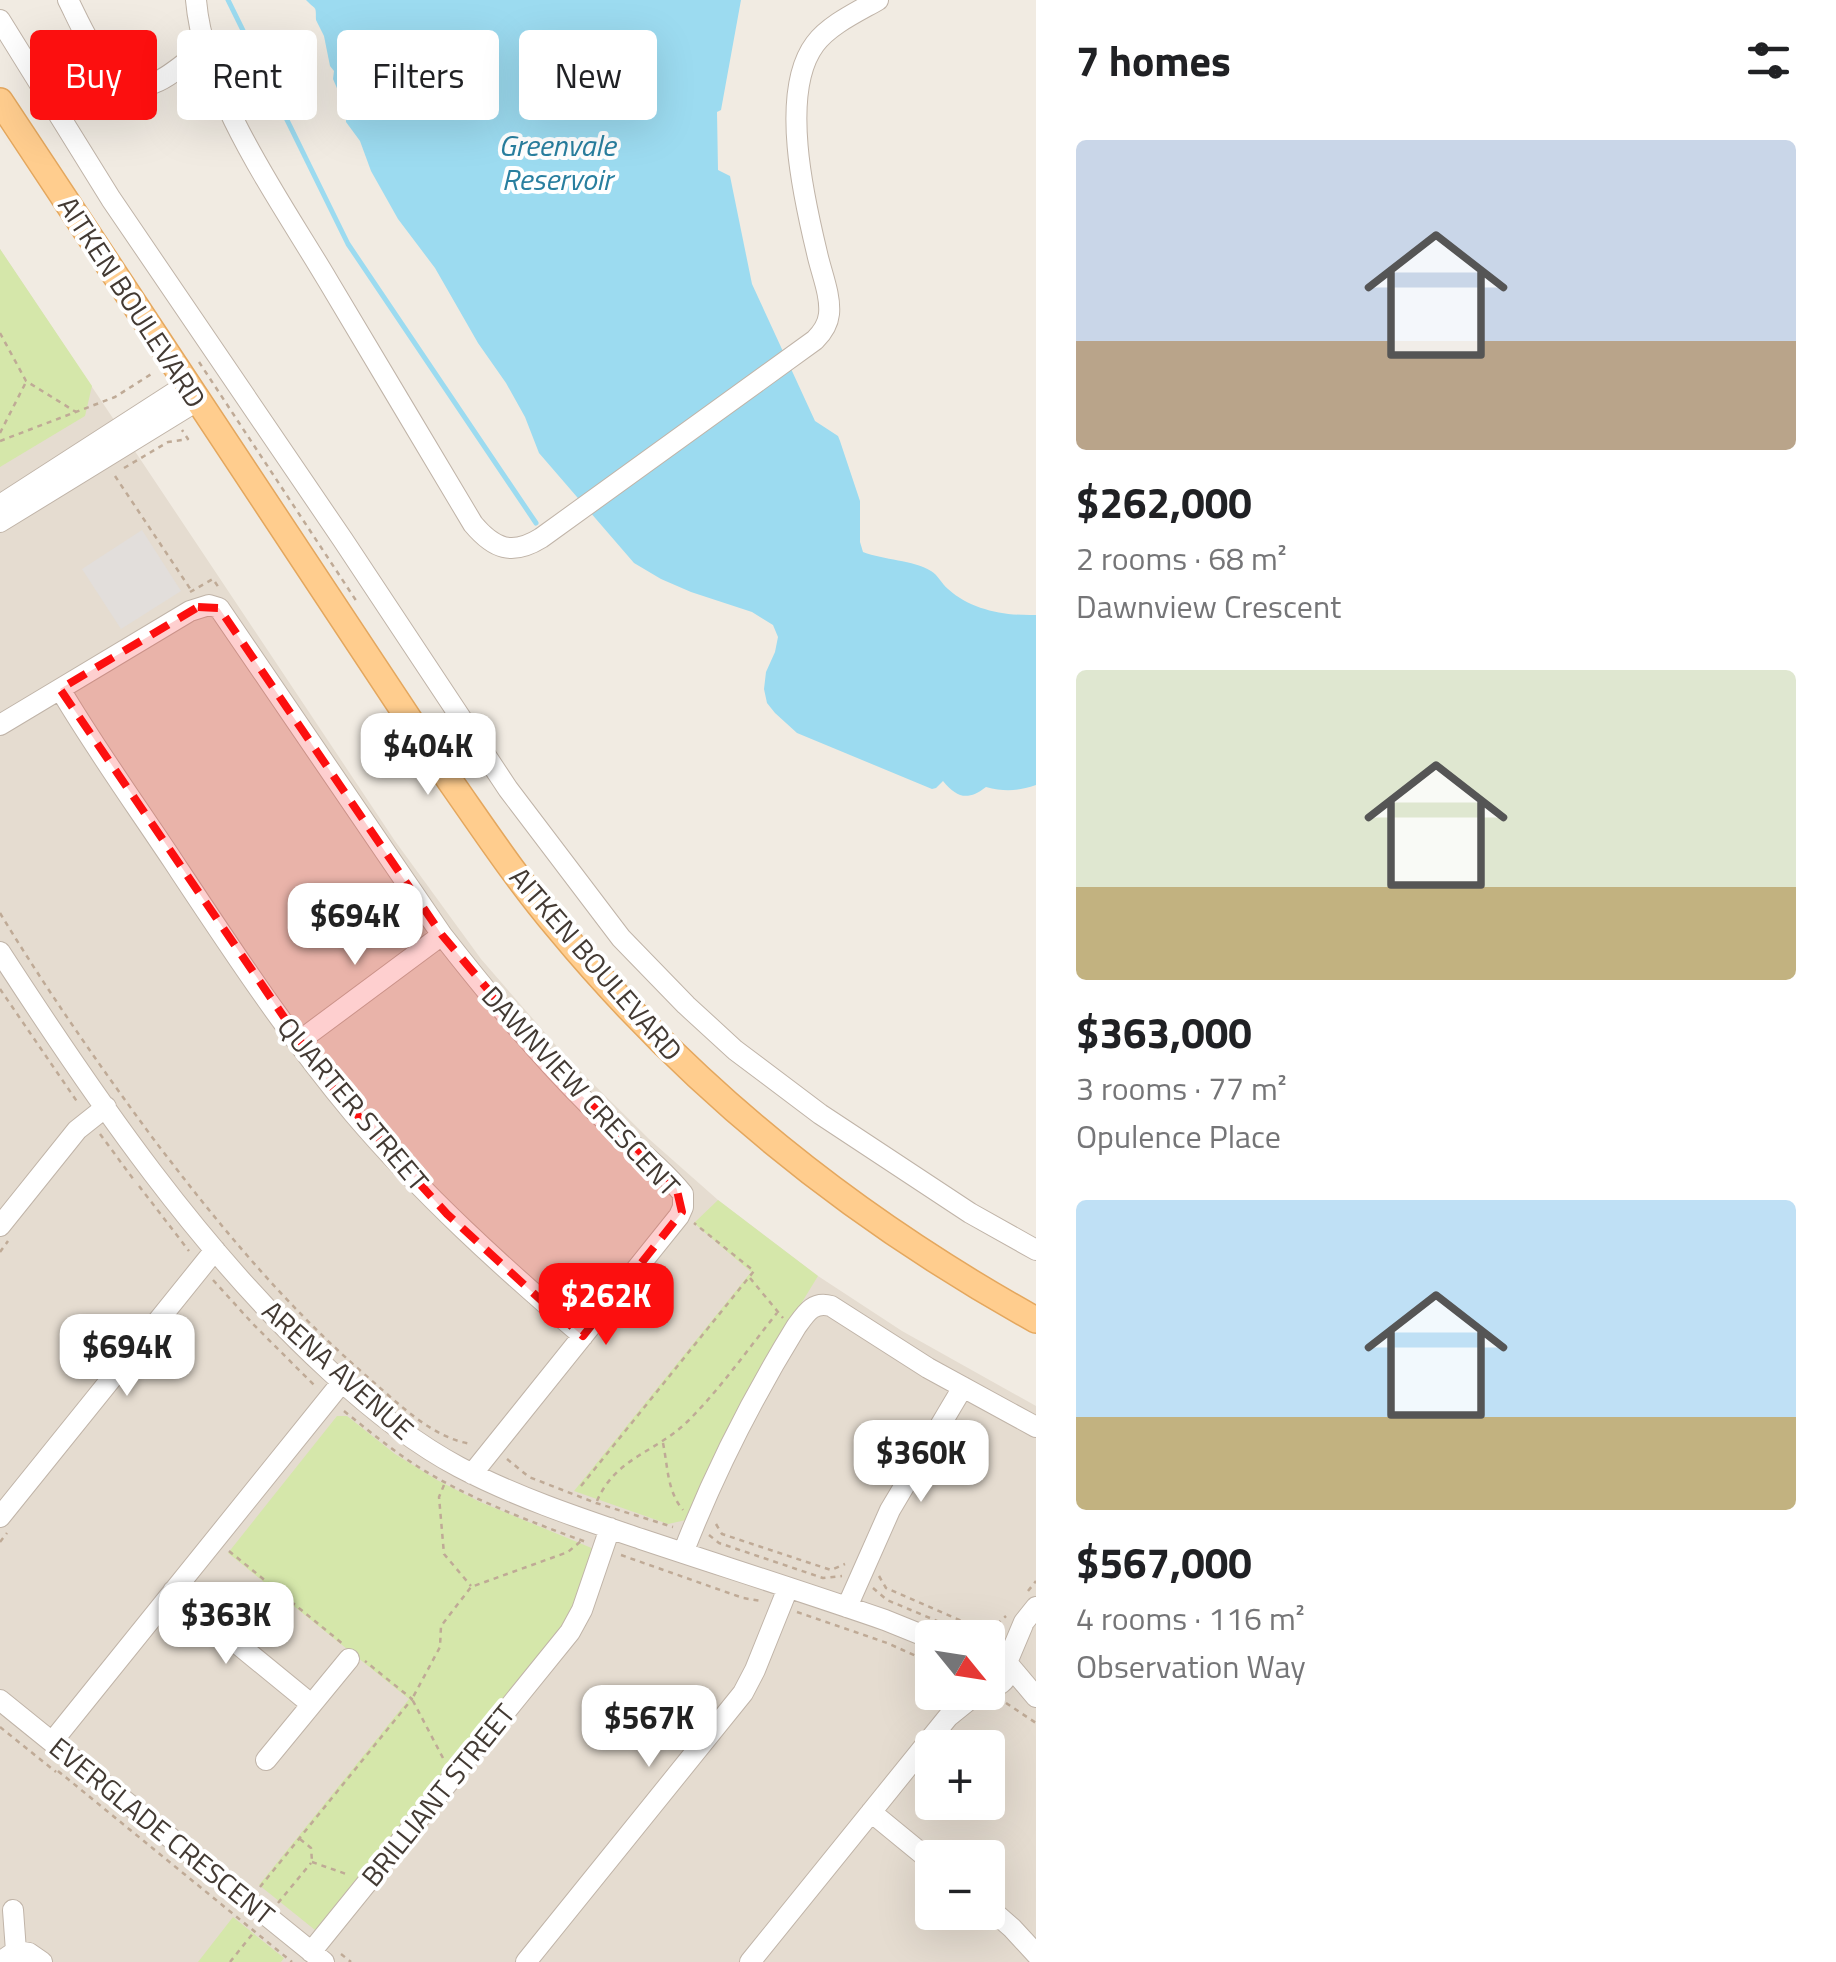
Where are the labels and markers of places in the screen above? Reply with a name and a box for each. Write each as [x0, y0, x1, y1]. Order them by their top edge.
pin: $404K [358, 713, 498, 798]
pin: $694K [285, 883, 425, 968]
pin: $262K [536, 1263, 676, 1348]
pin: $694K [57, 1314, 197, 1399]
pin: $360K [851, 1420, 991, 1505]
pin: $363K [156, 1582, 296, 1667]
pin: $567K [579, 1685, 719, 1770]

